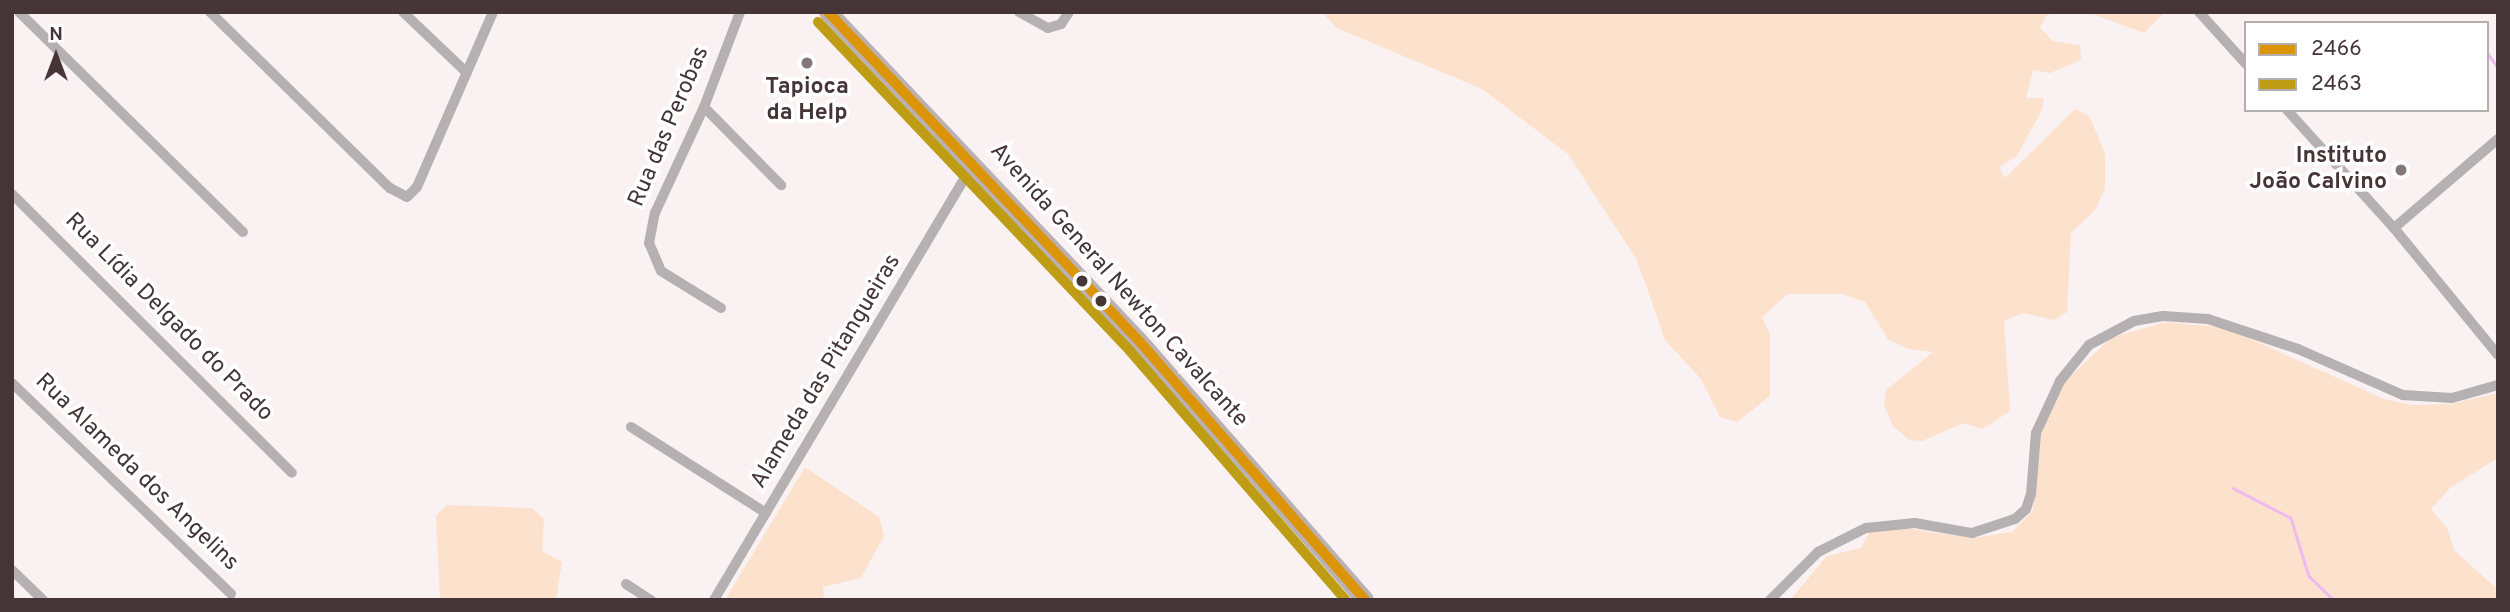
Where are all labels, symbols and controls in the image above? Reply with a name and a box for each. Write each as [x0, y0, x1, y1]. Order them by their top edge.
north arrow [21, 21, 91, 91]
legend [2244, 21, 2489, 112]
text: N [49, 23, 63, 47]
text: 2466 [2311, 36, 2362, 63]
street label: Rua das Perobas [624, 43, 716, 211]
marker: Tapioca da Help [799, 55, 815, 71]
text: 2463 [2311, 71, 2362, 98]
place label: Tapioca da Help [765, 74, 849, 128]
street label: Avenida General Newton Cavalcante [983, 138, 1253, 434]
place label: Instituto João Calvino [2249, 143, 2387, 197]
marker: Instituto João Calvino [2393, 162, 2409, 178]
street label: Rua Lídia Delgado do Prado [58, 208, 278, 428]
street label: Alameda das Pitangueiras [746, 250, 908, 494]
unlabelled marker [1075, 274, 1089, 288]
unlabelled marker [1094, 294, 1108, 308]
street label: Rua Alameda dos Angelins [28, 368, 244, 578]

